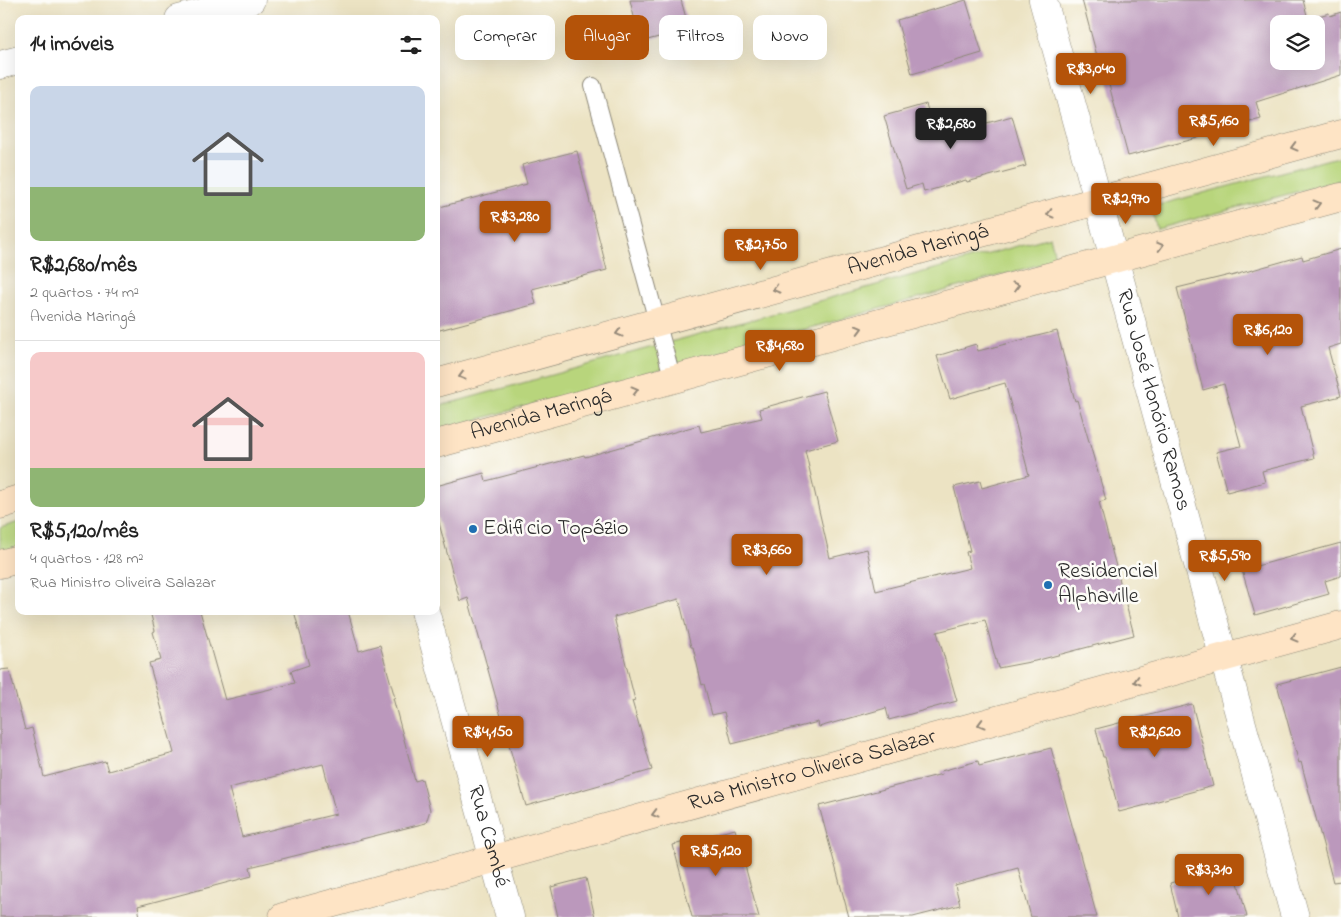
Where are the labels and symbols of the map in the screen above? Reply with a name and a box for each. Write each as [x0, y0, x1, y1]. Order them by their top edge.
pin: R$3,040 [1045, 52, 1137, 95]
pin: R$5,160 [1168, 104, 1260, 147]
pin: R$2,680 [905, 108, 997, 150]
one-way arrow [1290, 141, 1298, 152]
pin: R$2,970 [1080, 182, 1172, 225]
one-way arrow [1312, 199, 1320, 209]
pin: R$3,280 [469, 200, 561, 243]
one-way arrow [1046, 208, 1055, 219]
street label: Avenida Maringá [844, 216, 992, 285]
pin: R$2,750 [715, 228, 807, 271]
one-way arrow [1155, 242, 1163, 252]
one-way arrow [1012, 281, 1020, 291]
one-way arrow [772, 284, 780, 294]
street label: Rua José Honório Ramos [1107, 286, 1199, 515]
pin: R$6,120 [1222, 314, 1314, 356]
one-way arrow [855, 324, 863, 334]
one-way arrow [615, 327, 624, 337]
pin: R$4,680 [734, 330, 826, 372]
one-way arrow [459, 370, 467, 380]
street label: Avenida Maringá [467, 381, 615, 450]
one-way arrow [631, 385, 640, 396]
place label: Edificio Topázio [483, 513, 628, 545]
marker: Edificio Topázio [467, 523, 479, 535]
pin: R$3,660 [721, 534, 813, 576]
pin: R$5,590 [1179, 540, 1271, 582]
place label: Residencial Alphaville [1058, 556, 1158, 613]
marker: Residencial Alphaville [1042, 579, 1054, 591]
one-way arrow [1290, 632, 1299, 642]
one-way arrow [1133, 675, 1142, 686]
pin: R$4,150 [442, 716, 534, 758]
pin: R$2,620 [1109, 716, 1201, 758]
one-way arrow [977, 719, 985, 729]
street label: Rua Ministro Oliveira Salazar [685, 721, 940, 820]
street label: Rua Cambé [458, 782, 517, 891]
one-way arrow [651, 808, 660, 819]
pin: R$5,120 [670, 834, 762, 877]
pin: R$3,310 [1163, 854, 1255, 896]

